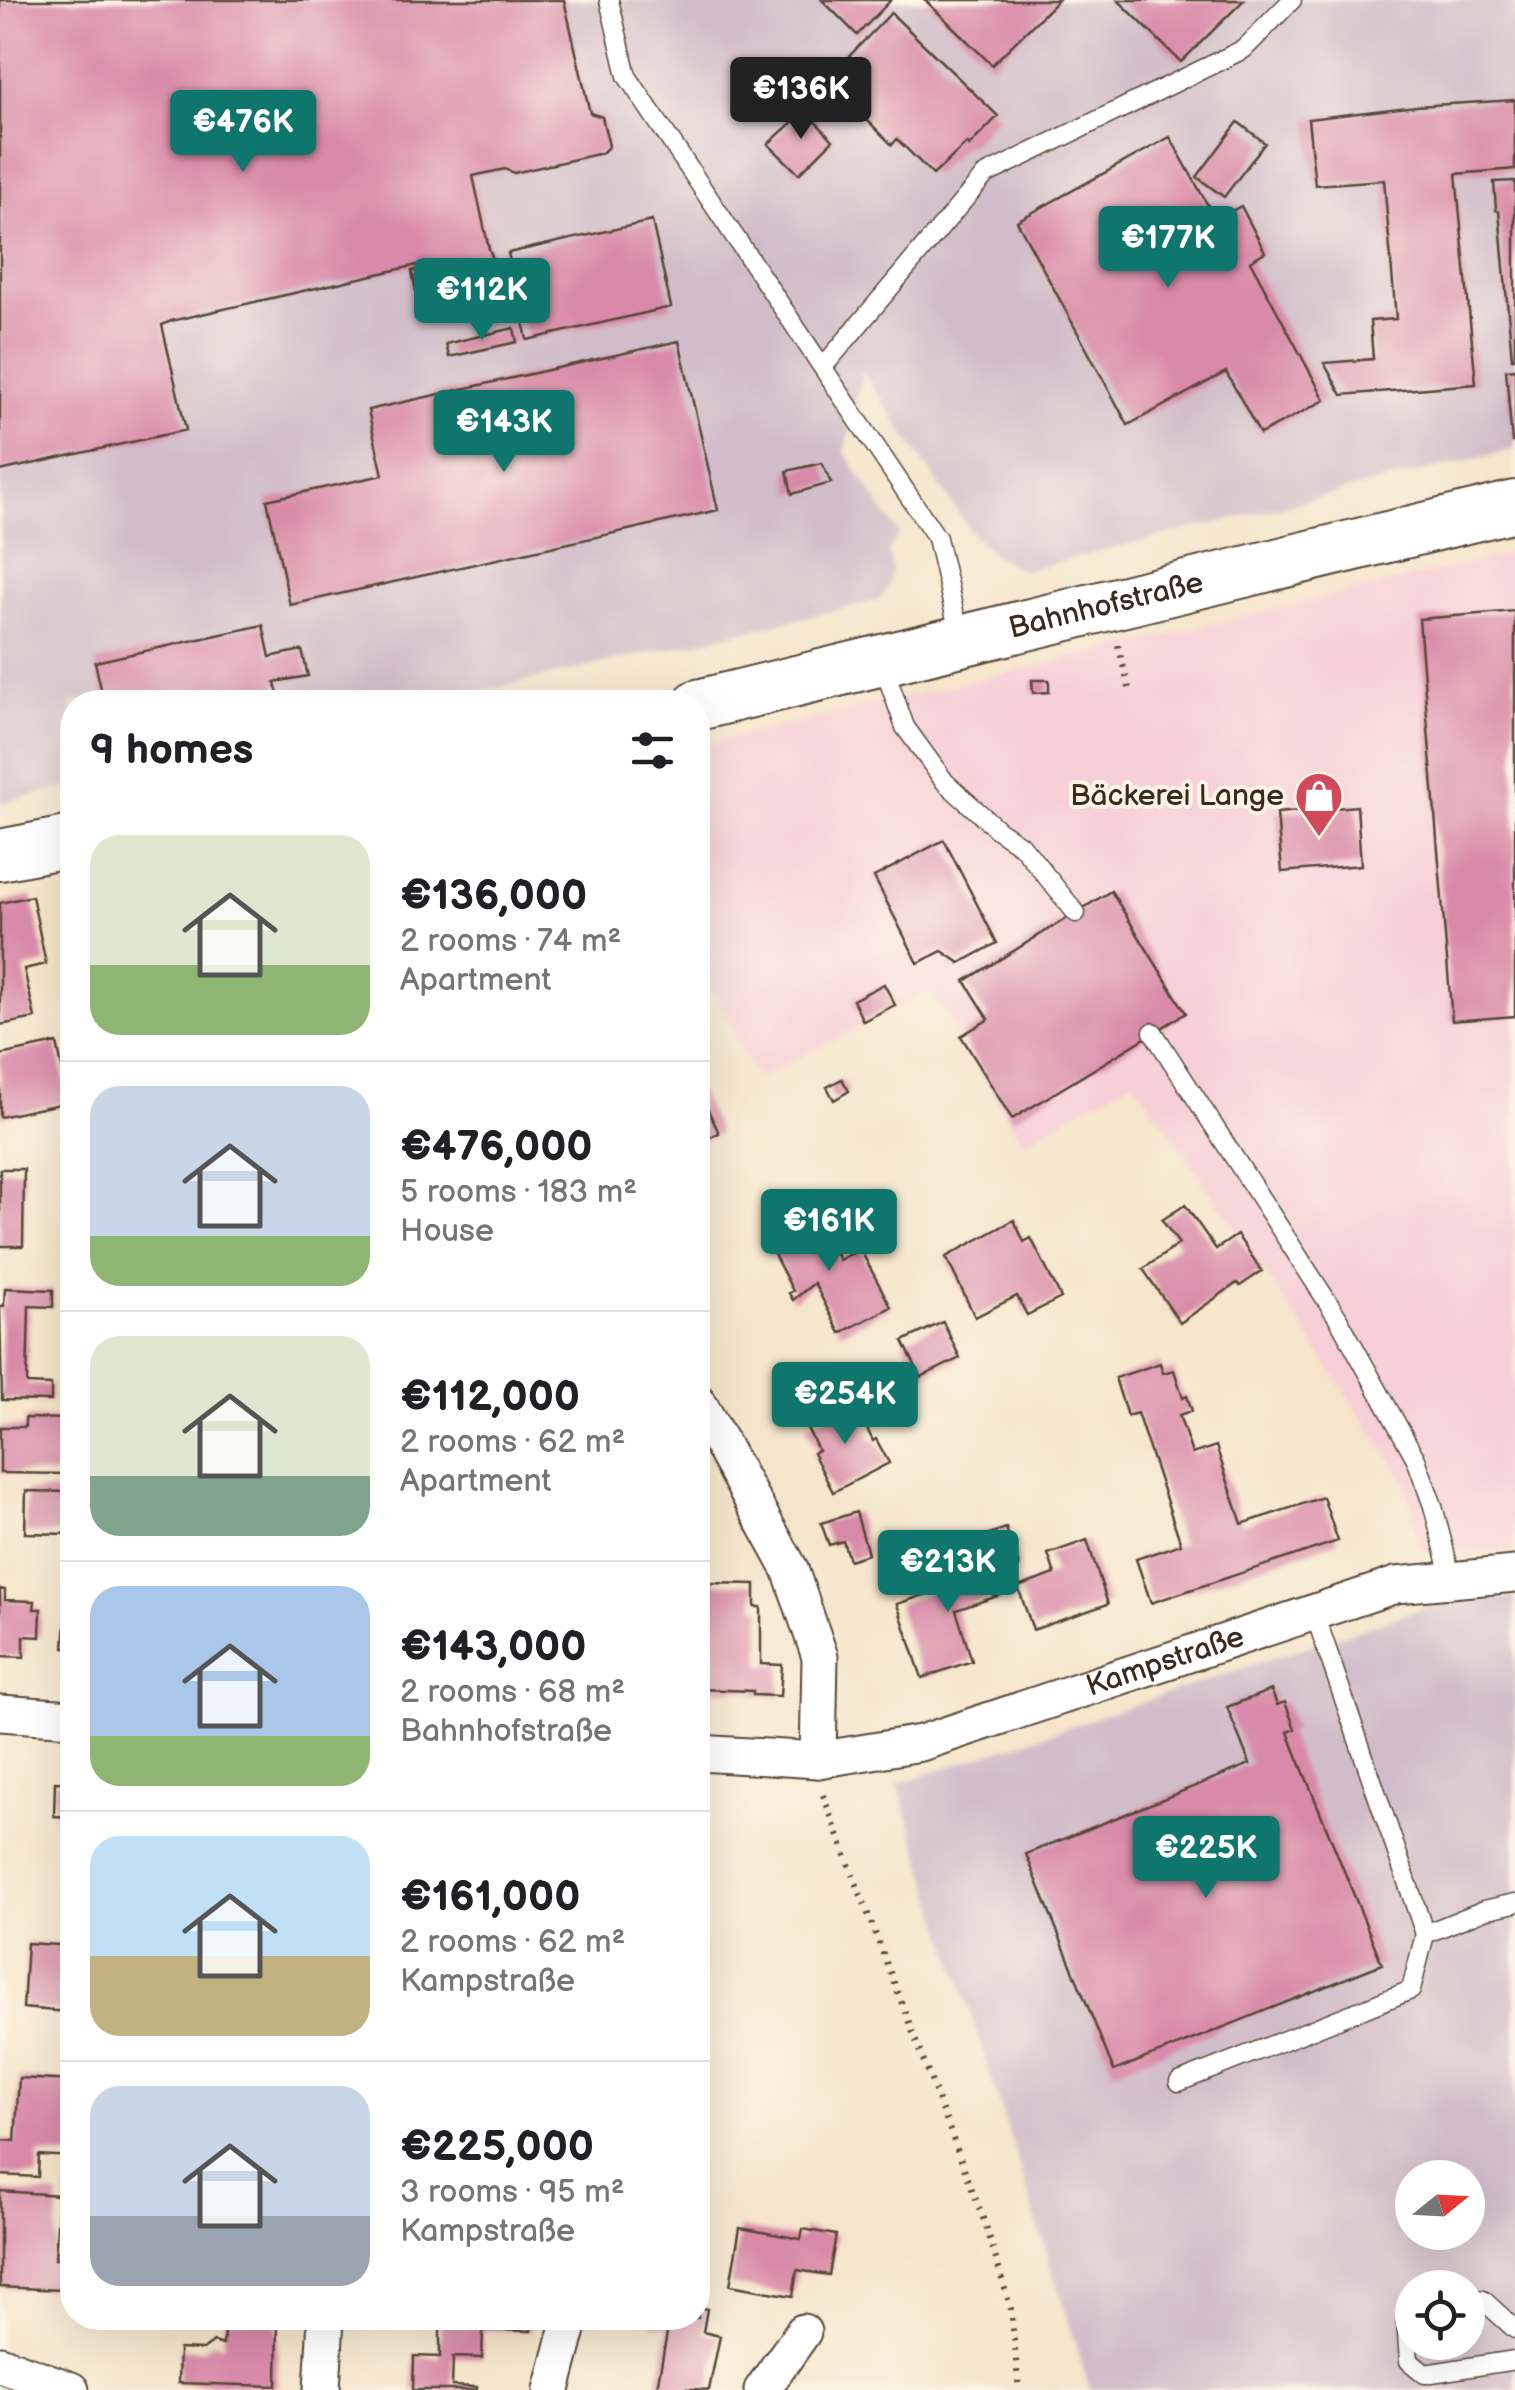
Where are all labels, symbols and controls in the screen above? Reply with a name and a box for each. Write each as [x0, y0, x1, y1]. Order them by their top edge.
pin: €136K [731, 57, 871, 142]
text: €136K [752, 70, 850, 109]
pin: €476K [173, 90, 313, 175]
text: €476K [192, 103, 294, 142]
pin: €177K [1098, 206, 1238, 291]
text: €177K [1121, 219, 1215, 258]
pin: €112K [412, 258, 552, 343]
text: €112K [436, 271, 528, 310]
pin: €143K [434, 390, 574, 475]
text: €143K [456, 403, 552, 442]
street label: Bahnhofstraße [1005, 565, 1207, 647]
icon: filters [625, 723, 680, 778]
text: 9 homes [90, 725, 253, 776]
shop icon: Bäckerei Lange [1293, 770, 1345, 838]
place label: Bäckerei Lange [1070, 778, 1284, 814]
text: €136,000 [400, 871, 587, 922]
icon: home [170, 875, 290, 995]
text: 2 rooms · 74 m² [400, 922, 621, 961]
text: Apartment [400, 961, 551, 1000]
text: €476,000 [400, 1122, 593, 1173]
icon: home [170, 1126, 290, 1246]
text: 5 rooms · 183 m² [400, 1173, 637, 1212]
pin: €161K [759, 1189, 899, 1274]
text: €161K [783, 1202, 875, 1241]
text: House [400, 1212, 494, 1251]
pin: €254K [775, 1362, 915, 1447]
text: €112,000 [400, 1372, 580, 1423]
text: €254K [794, 1375, 896, 1414]
icon: home [170, 1376, 290, 1496]
text: 2 rooms · 62 m² [400, 1423, 625, 1462]
text: Apartment [400, 1462, 551, 1501]
pin: €213K [878, 1530, 1018, 1615]
text: €213K [900, 1543, 996, 1582]
street label: Kampstraße [1082, 1619, 1249, 1705]
text: €143,000 [400, 1622, 586, 1673]
icon: home [170, 1626, 290, 1746]
text: 2 rooms · 68 m² [400, 1673, 625, 1712]
text: Bahnhofstraße [400, 1712, 612, 1751]
pin: €225K [1136, 1816, 1276, 1901]
text: €225K [1155, 1829, 1257, 1868]
text: €161,000 [400, 1872, 580, 1923]
icon: home [170, 1876, 290, 1996]
text: 2 rooms · 62 m² [400, 1923, 625, 1962]
text: Kampstraße [400, 1962, 575, 2001]
text: €225,000 [400, 2122, 594, 2173]
icon: home [170, 2126, 290, 2246]
north arrow [1395, 2160, 1485, 2250]
map controls [1395, 2160, 1485, 2360]
text: 3 rooms · 95 m² [400, 2173, 625, 2212]
text: Kampstraße [400, 2212, 575, 2251]
button: locate [1395, 2270, 1485, 2360]

